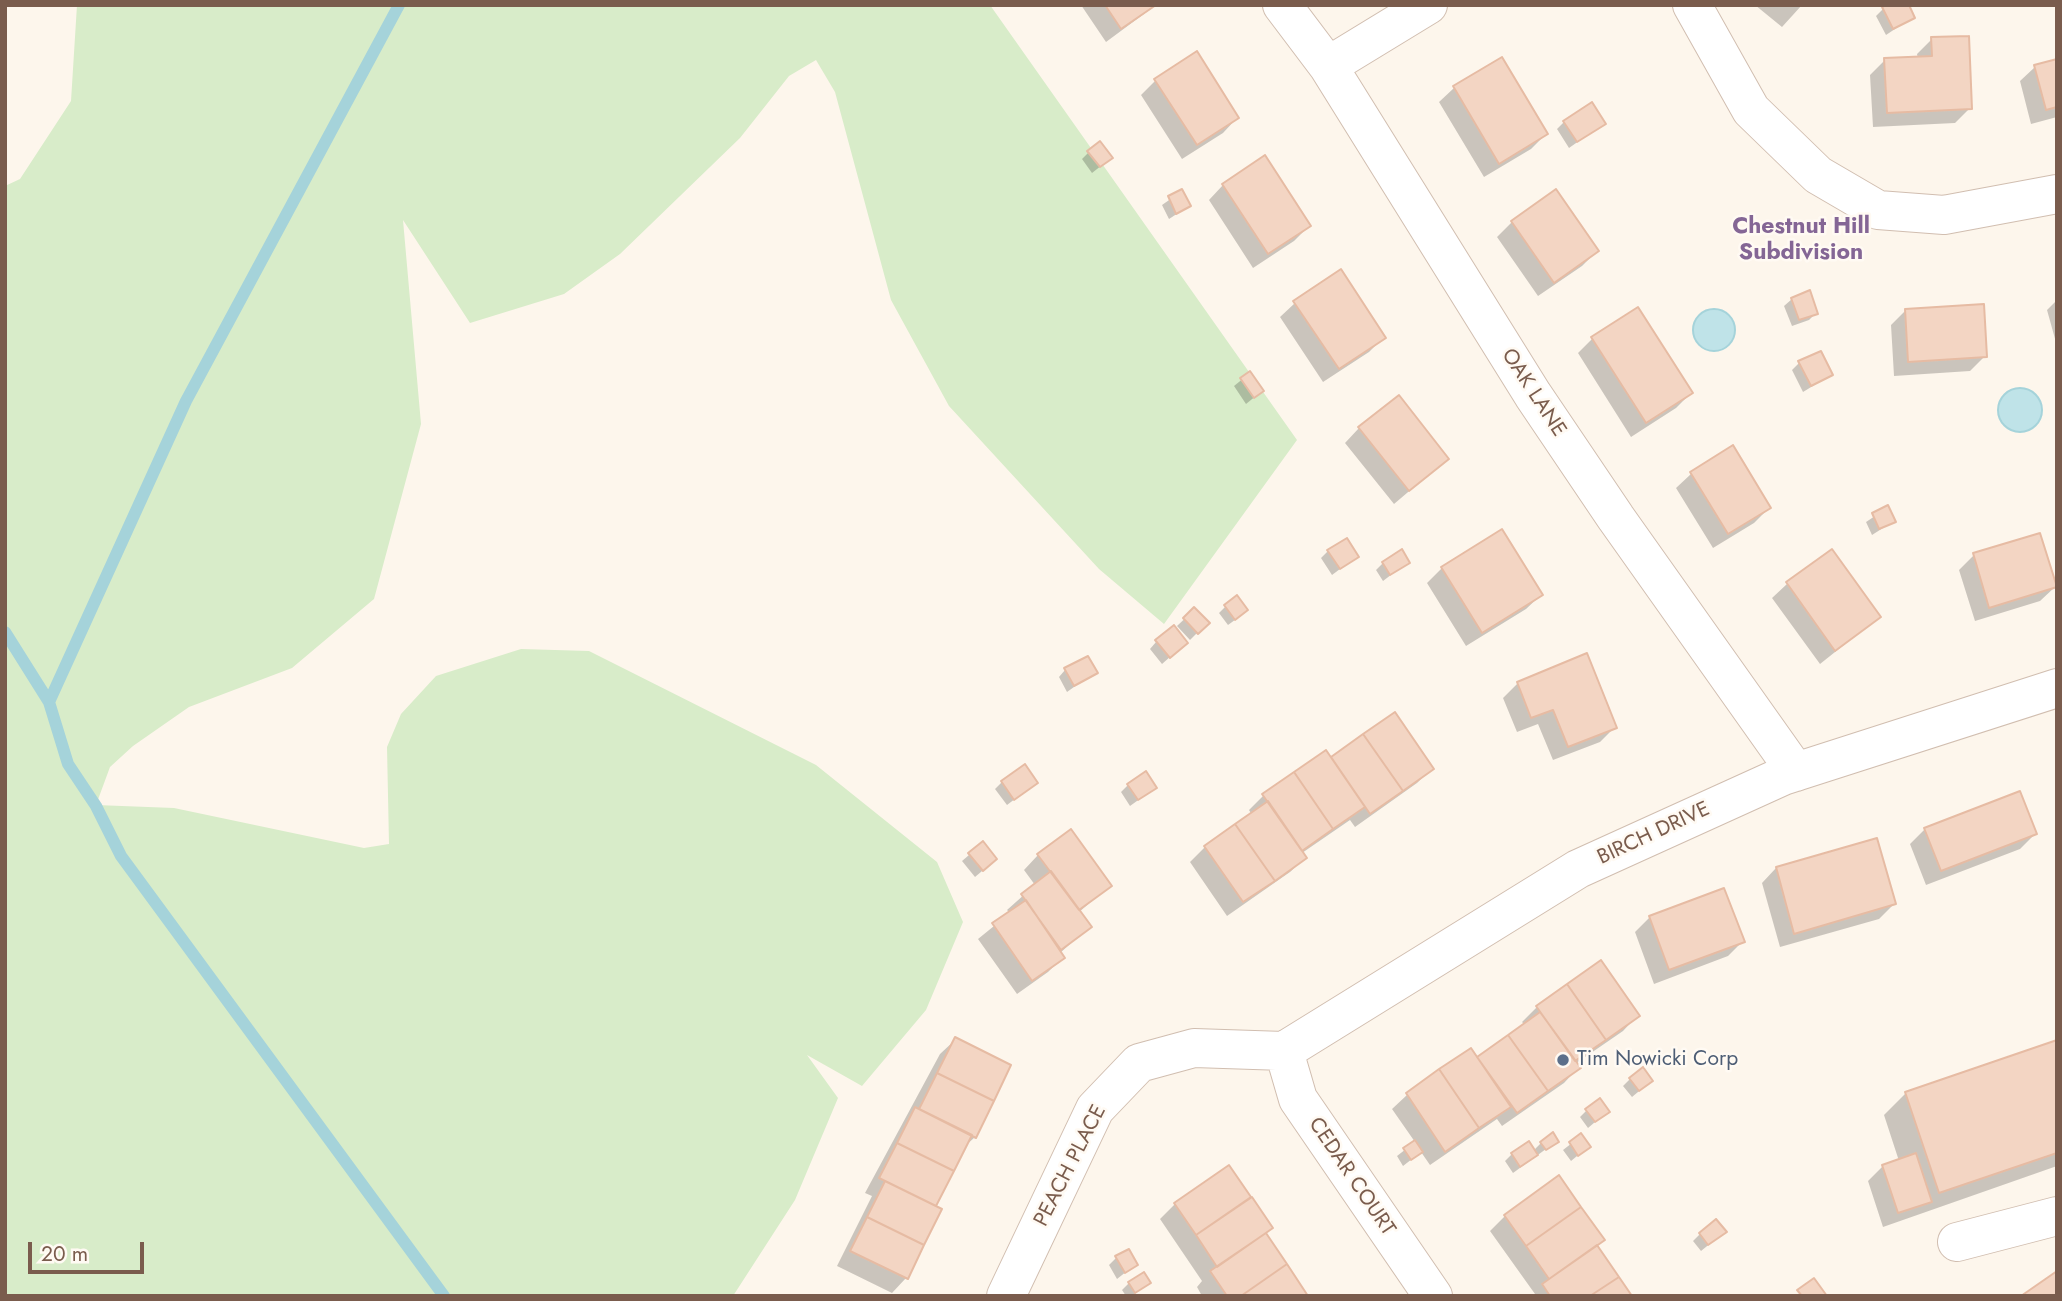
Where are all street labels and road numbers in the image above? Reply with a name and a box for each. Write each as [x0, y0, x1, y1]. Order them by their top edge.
street label: OAK LANE [1495, 344, 1571, 442]
street label: BIRCH DRIVE [1594, 797, 1714, 871]
street label: PEACH PLACE [1030, 1101, 1112, 1231]
street label: CEDAR COURT [1302, 1113, 1400, 1241]

